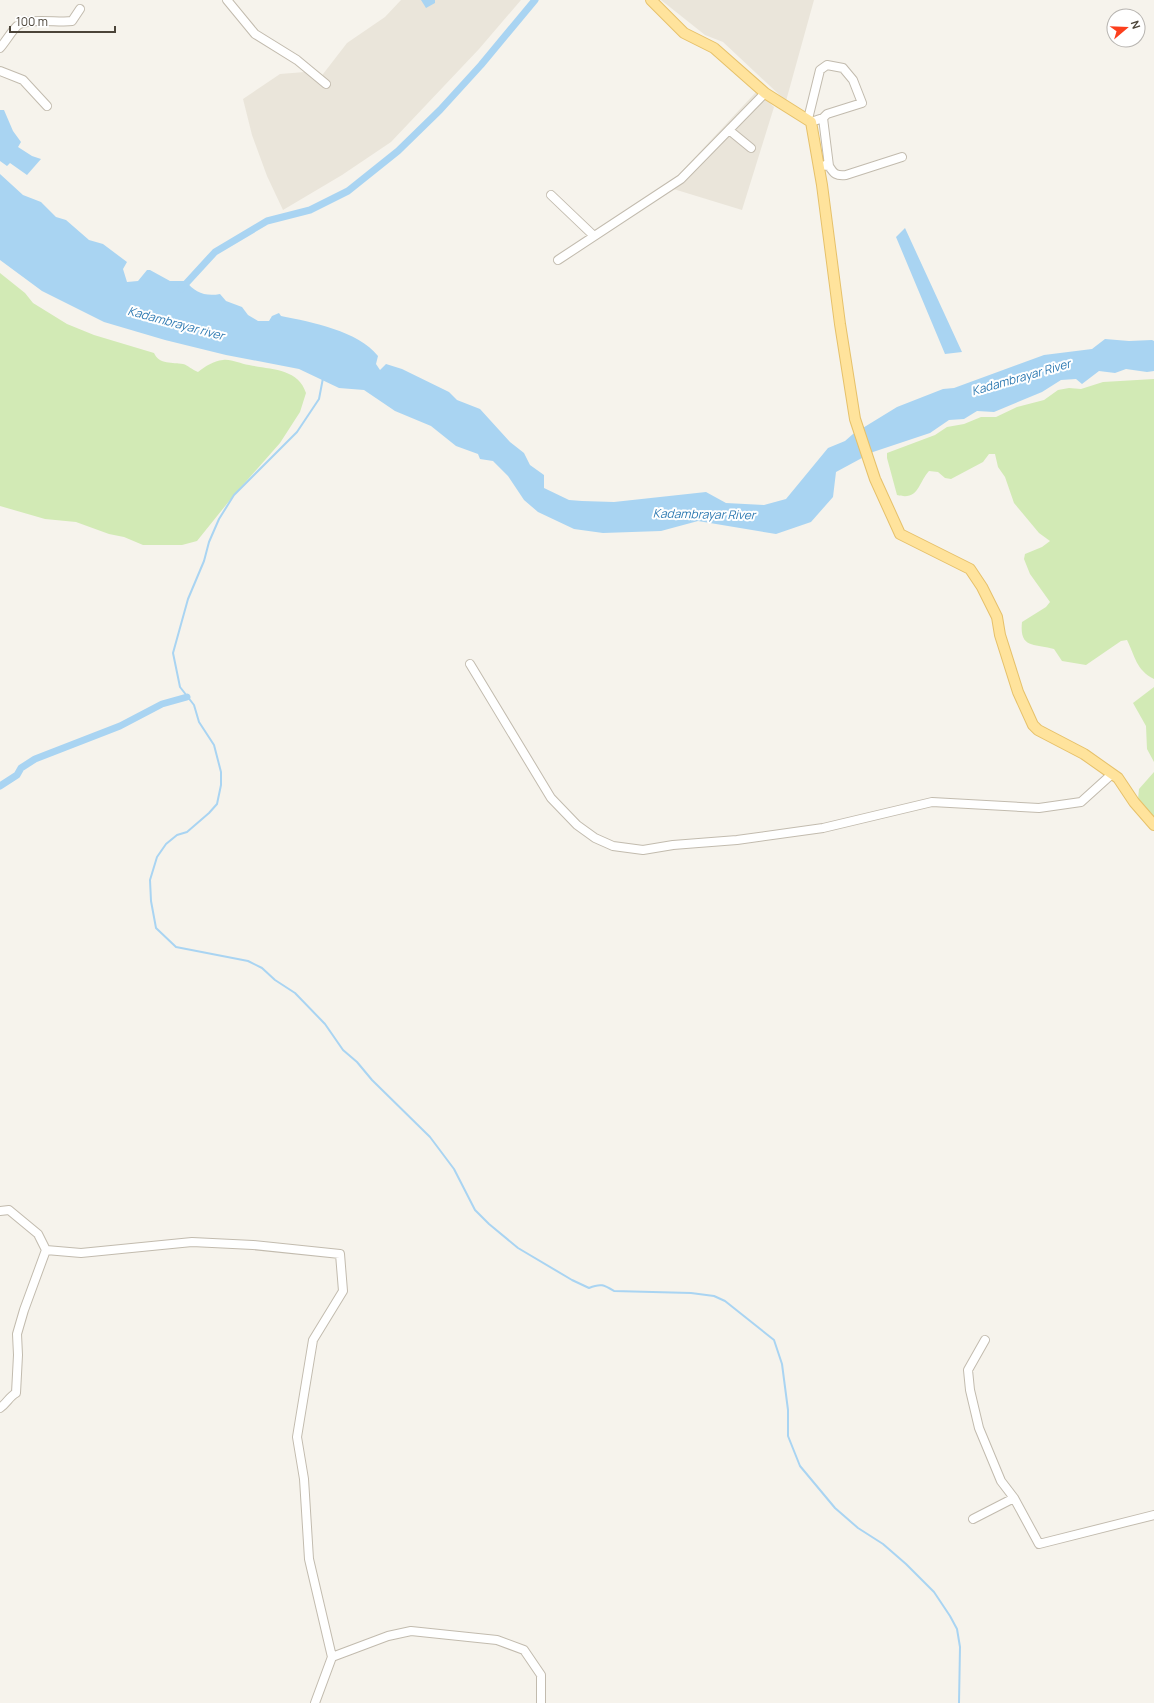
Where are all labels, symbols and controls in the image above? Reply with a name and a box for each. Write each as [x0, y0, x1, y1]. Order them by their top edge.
scale bar [10, 8, 115, 34]
north arrow [1106, 8, 1146, 48]
text: 100 m [16, 13, 48, 30]
text: N [1128, 18, 1144, 31]
water label: Kadambrayar river [126, 302, 228, 344]
water label: Kadambrayar River [969, 354, 1074, 399]
water label: Kadambrayar River [653, 505, 757, 523]

